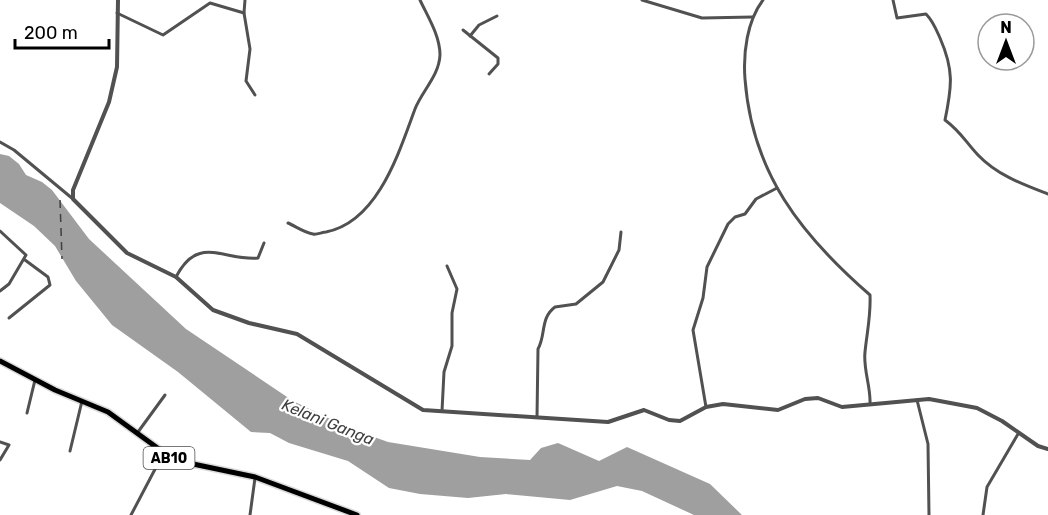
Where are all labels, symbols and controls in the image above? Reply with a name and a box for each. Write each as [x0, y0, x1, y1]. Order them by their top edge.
scale bar [15, 12, 110, 50]
north arrow [976, 12, 1036, 72]
text: N [1000, 18, 1012, 37]
text: 200 m [24, 22, 78, 44]
water label: Kelani Ganga [279, 395, 377, 449]
road number: AB10 [144, 447, 195, 469]

